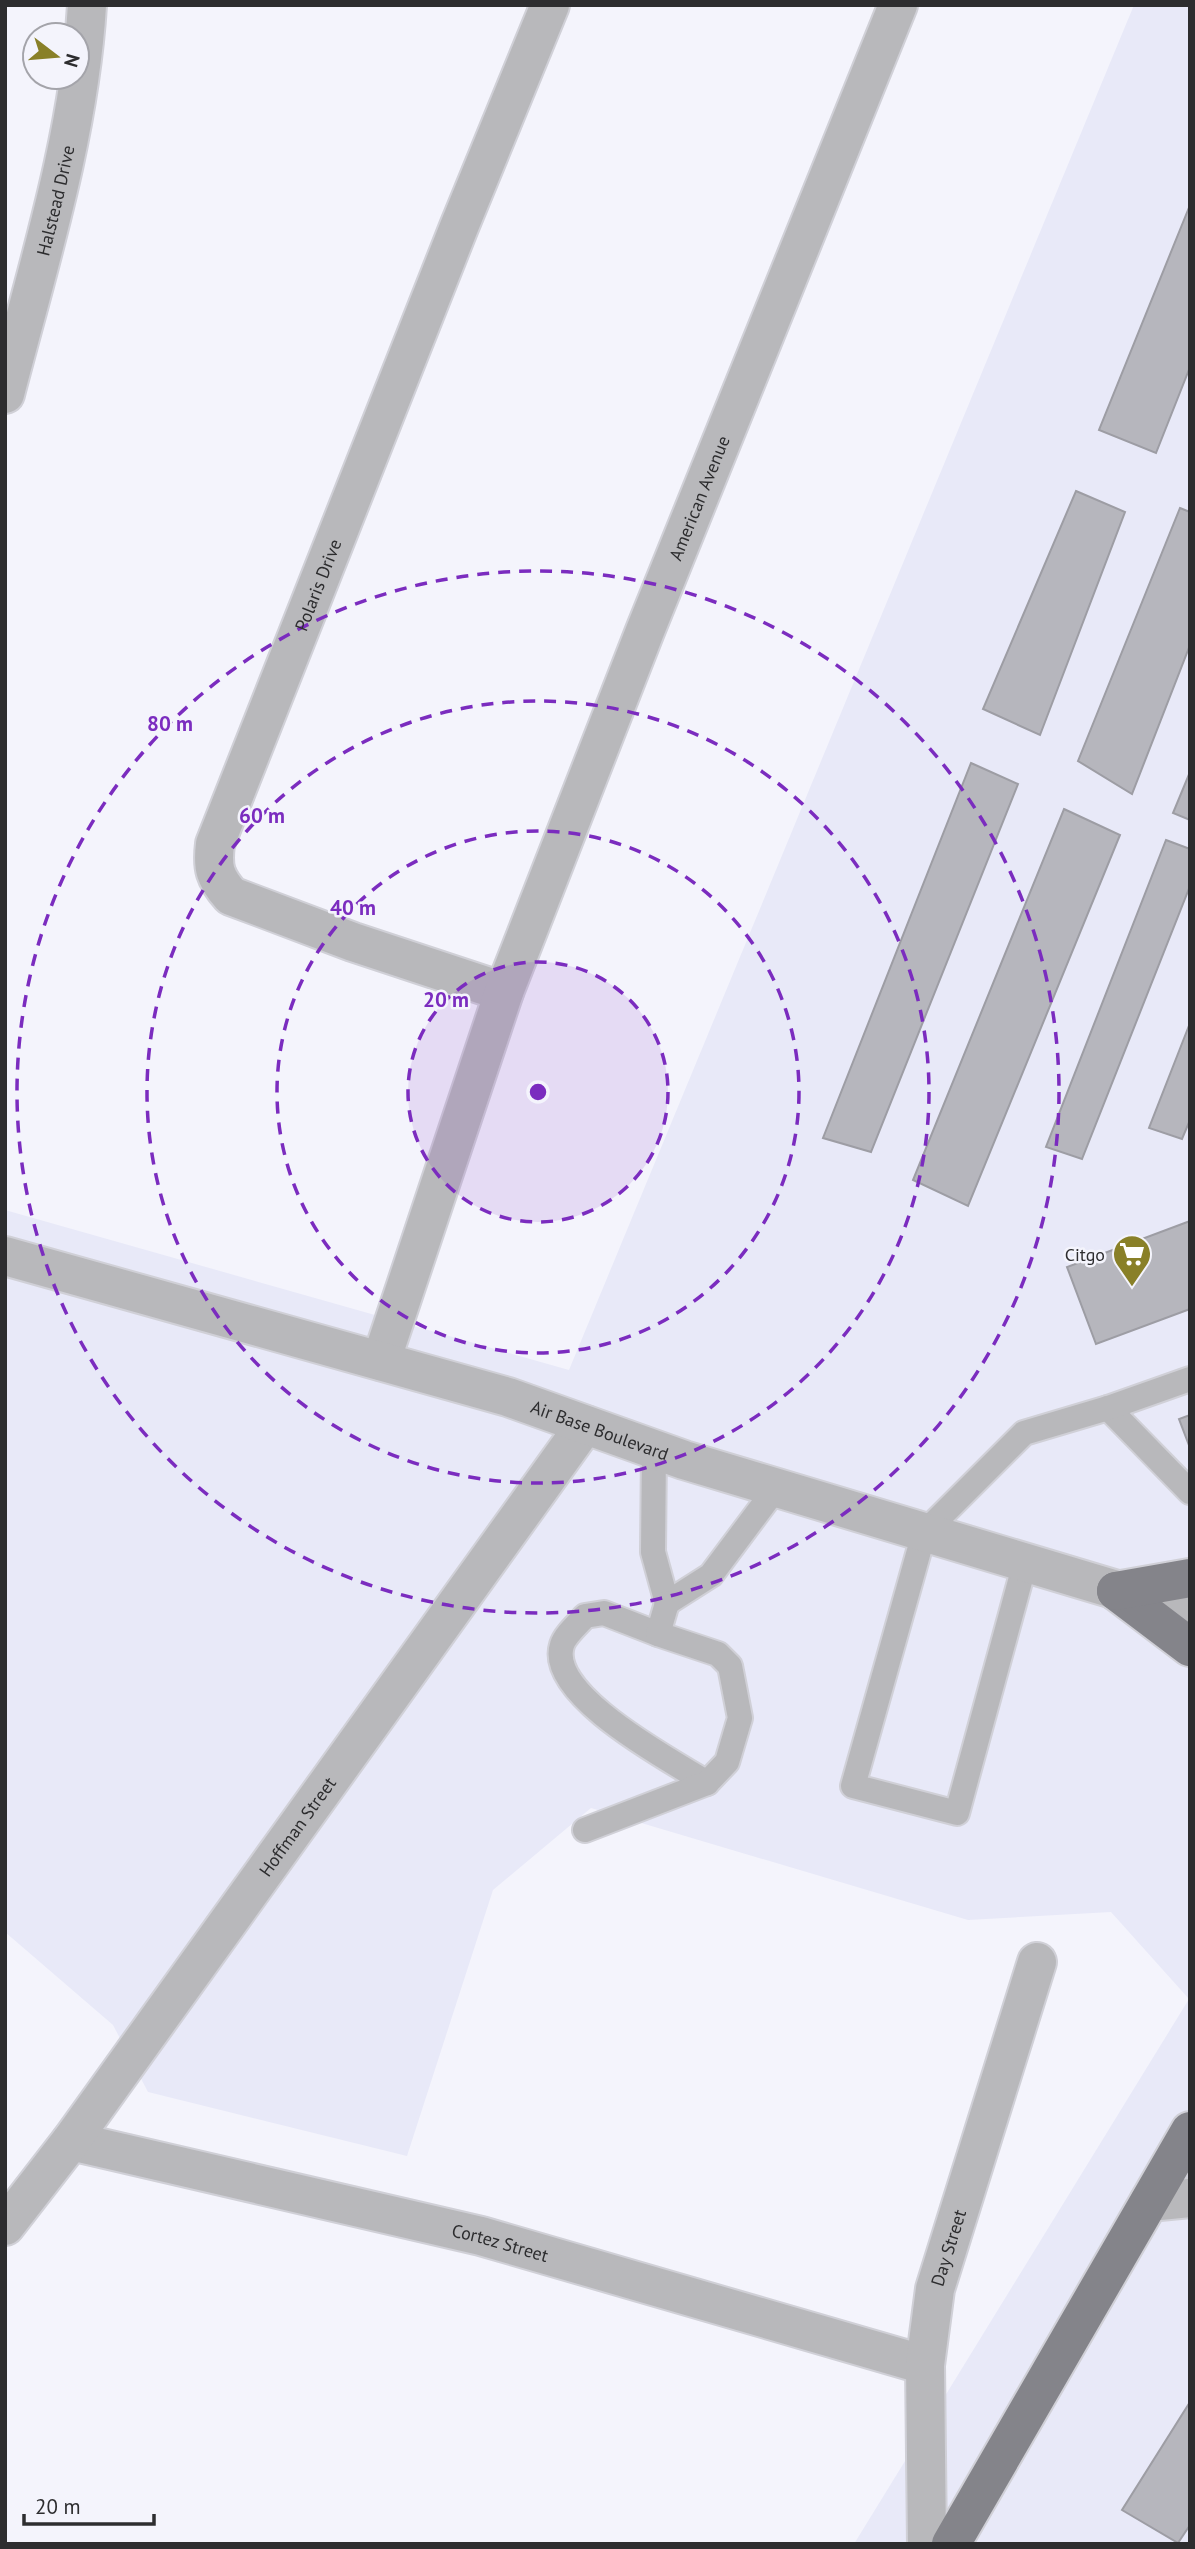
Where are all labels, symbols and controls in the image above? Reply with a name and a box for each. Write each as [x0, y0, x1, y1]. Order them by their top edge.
north arrow [21, 21, 91, 91]
text: N [59, 51, 86, 70]
street label: Halstead Drive [31, 143, 79, 258]
street label: American Avenue [663, 432, 734, 564]
street label: Polaris Drive [289, 535, 346, 634]
text: 80 m [147, 710, 193, 737]
text: 60 m [239, 802, 285, 829]
text: 40 m [330, 894, 376, 921]
text: 20 m [423, 986, 469, 1013]
centre of rings [526, 1080, 550, 1104]
supermarket icon: Citgo [1111, 1233, 1153, 1288]
place label: Citgo [1065, 1243, 1105, 1266]
street label: Air Base Boulevard [528, 1395, 672, 1465]
street label: Hoffman Street [253, 1772, 340, 1881]
street label: Day Street [925, 2206, 971, 2289]
street label: Cortez Street [450, 2218, 551, 2266]
scale bar [24, 2482, 154, 2526]
text: 20 m [35, 2493, 81, 2520]

